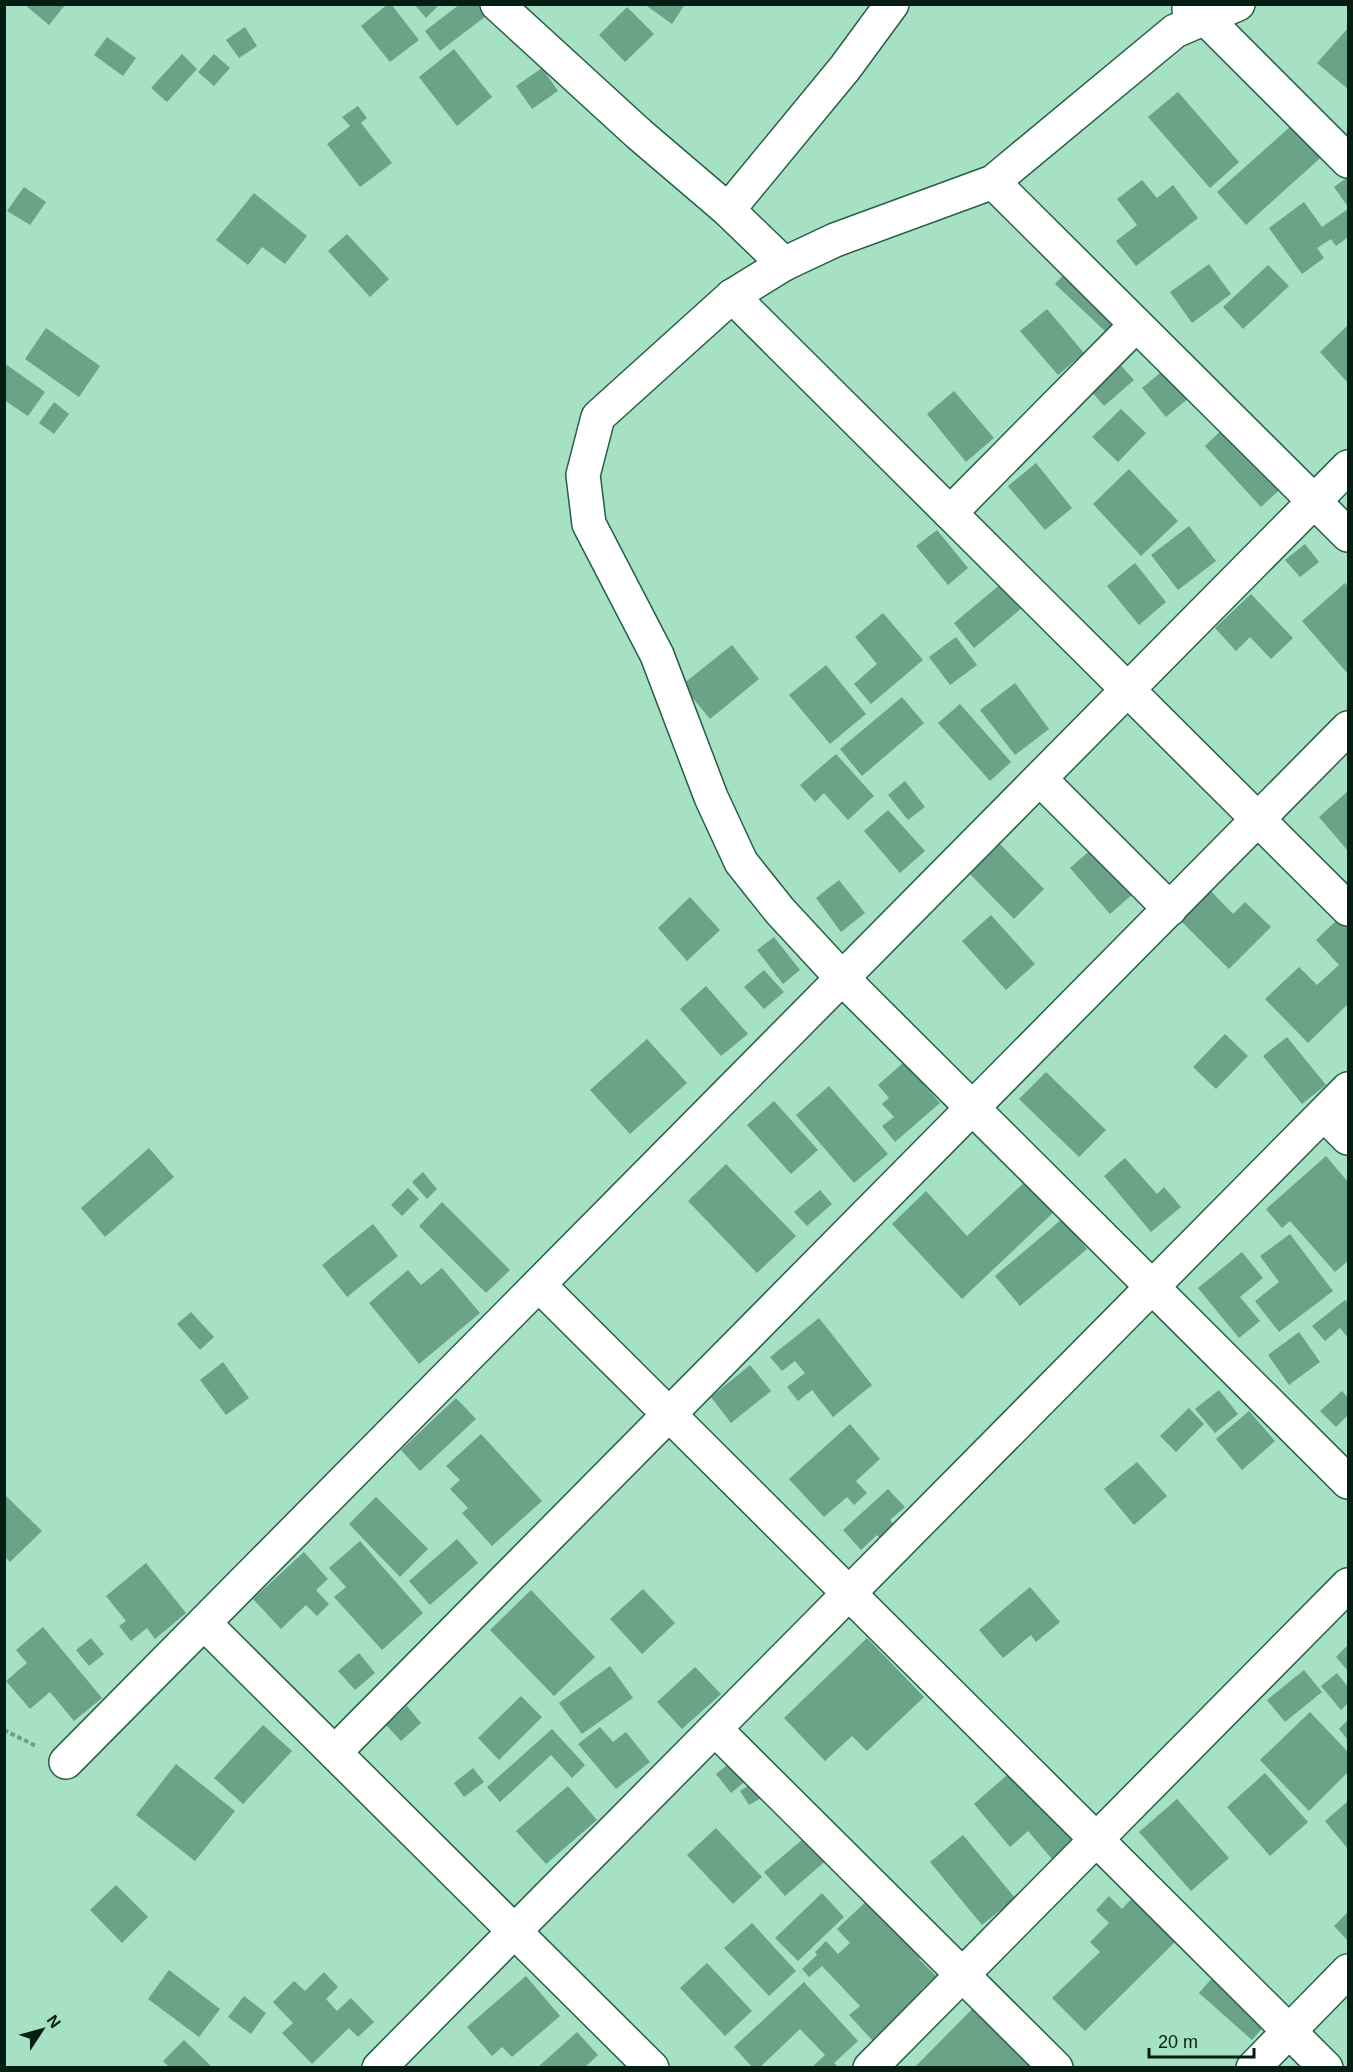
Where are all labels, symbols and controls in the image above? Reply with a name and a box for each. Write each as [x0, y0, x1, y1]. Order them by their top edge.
north arrow [12, 2000, 72, 2060]
text: N [43, 2012, 64, 2031]
scale bar [1149, 2021, 1254, 2059]
text: 20 m [1158, 2032, 1198, 2052]

